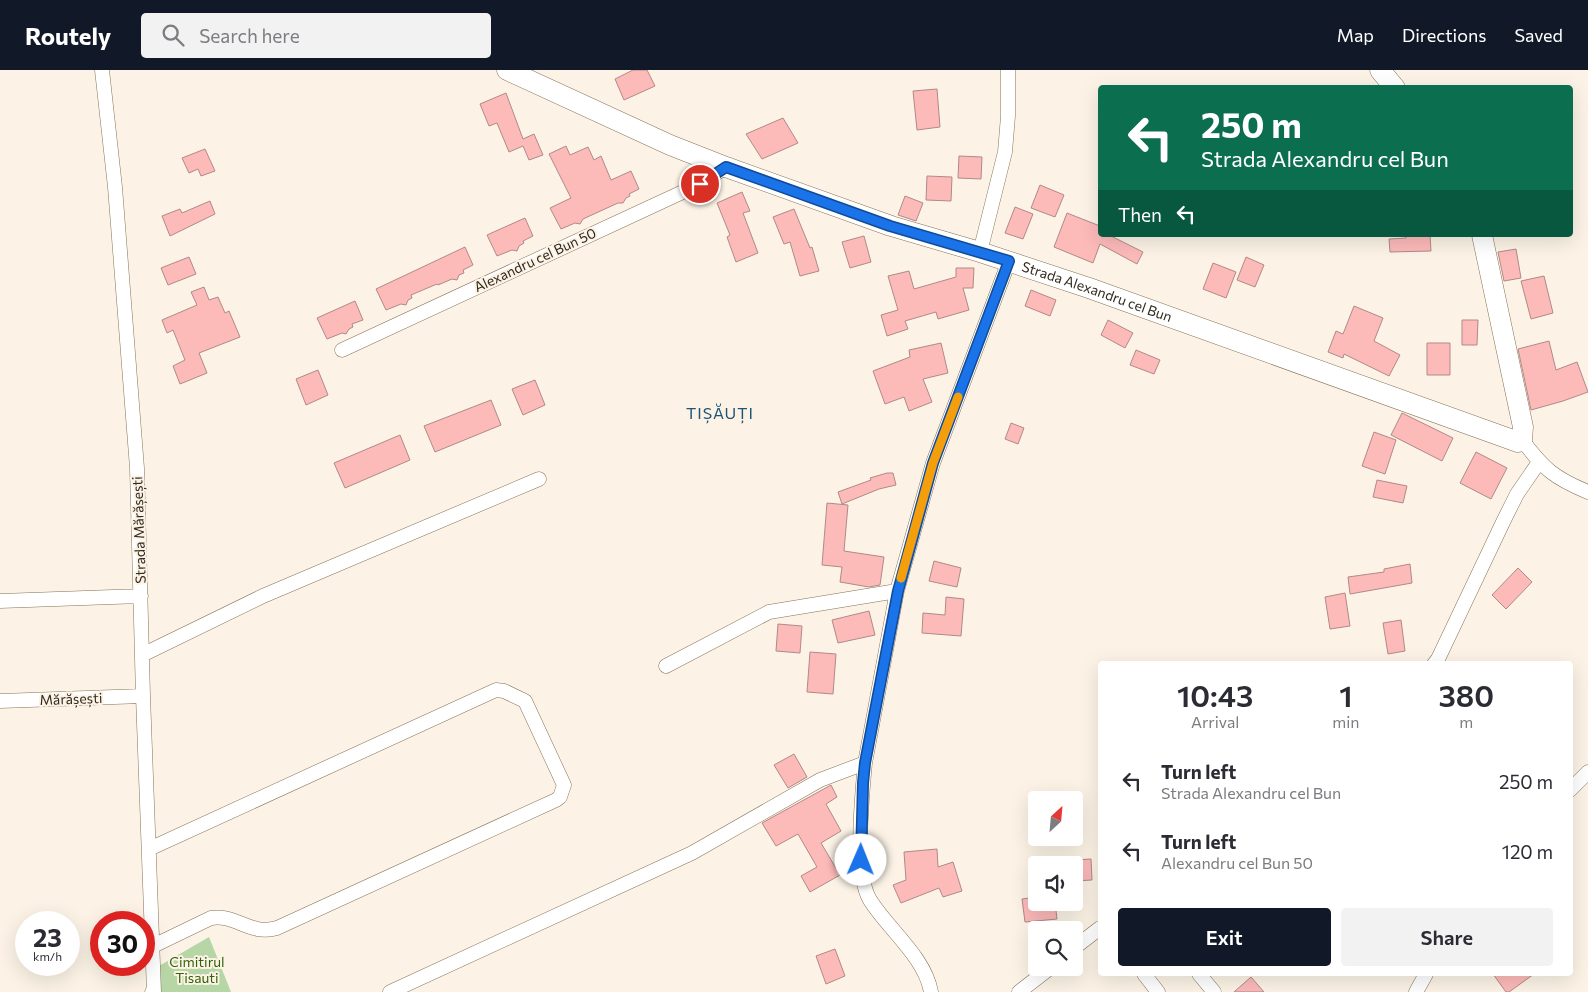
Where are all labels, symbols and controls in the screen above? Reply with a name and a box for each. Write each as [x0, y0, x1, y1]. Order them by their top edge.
search box [141, 13, 491, 58]
text: Routely [25, 21, 111, 50]
icon: search [159, 21, 187, 49]
text: Search here [199, 24, 300, 47]
text: Map [1337, 24, 1374, 46]
text: Directions [1402, 24, 1486, 46]
text: Saved [1514, 24, 1563, 46]
text: 250 m [1201, 102, 1302, 145]
icon: left [1118, 105, 1183, 170]
text: Strada Alexandru cel Bun [1201, 145, 1449, 172]
pin [679, 163, 721, 205]
icon: arrive [686, 170, 714, 198]
icon: left [1172, 200, 1200, 228]
text: Then [1118, 203, 1162, 226]
street label: Alexandru cel Bun 50 [471, 224, 599, 295]
street label: Strada Alexandru cel Bun [1020, 257, 1174, 325]
district label: TIȘĂUȚI [686, 403, 754, 424]
street label: Strada Mărășești [128, 476, 150, 584]
text: 10:43 [1177, 676, 1253, 713]
text: 1 [1339, 676, 1353, 713]
text: 380 [1438, 676, 1494, 713]
street label: Mărășești [39, 689, 103, 709]
text: Arrival [1191, 712, 1239, 731]
text: min [1332, 712, 1360, 731]
text: m [1459, 712, 1473, 731]
text: Turn left [1161, 760, 1236, 783]
icon: left [1118, 767, 1146, 795]
text: 250 m [1499, 770, 1553, 793]
text: Strada Alexandru cel Bun [1161, 783, 1341, 802]
north arrow [1028, 791, 1082, 846]
map controls [1028, 791, 1083, 976]
text: Turn left [1161, 830, 1236, 853]
position arrow [834, 833, 886, 885]
icon: left [1118, 837, 1146, 865]
text: 120 m [1502, 840, 1553, 863]
text: Alexandru cel Bun 50 [1161, 853, 1313, 872]
button: sound [1028, 856, 1083, 911]
button: Exit [1118, 908, 1331, 966]
button: Share [1341, 908, 1553, 966]
speed limit sign: 30 [90, 911, 155, 976]
button: search [1028, 921, 1083, 976]
text: 23 [33, 922, 62, 952]
text: km/h [33, 949, 62, 963]
park label: Cimitirul Tisauti [169, 953, 225, 986]

